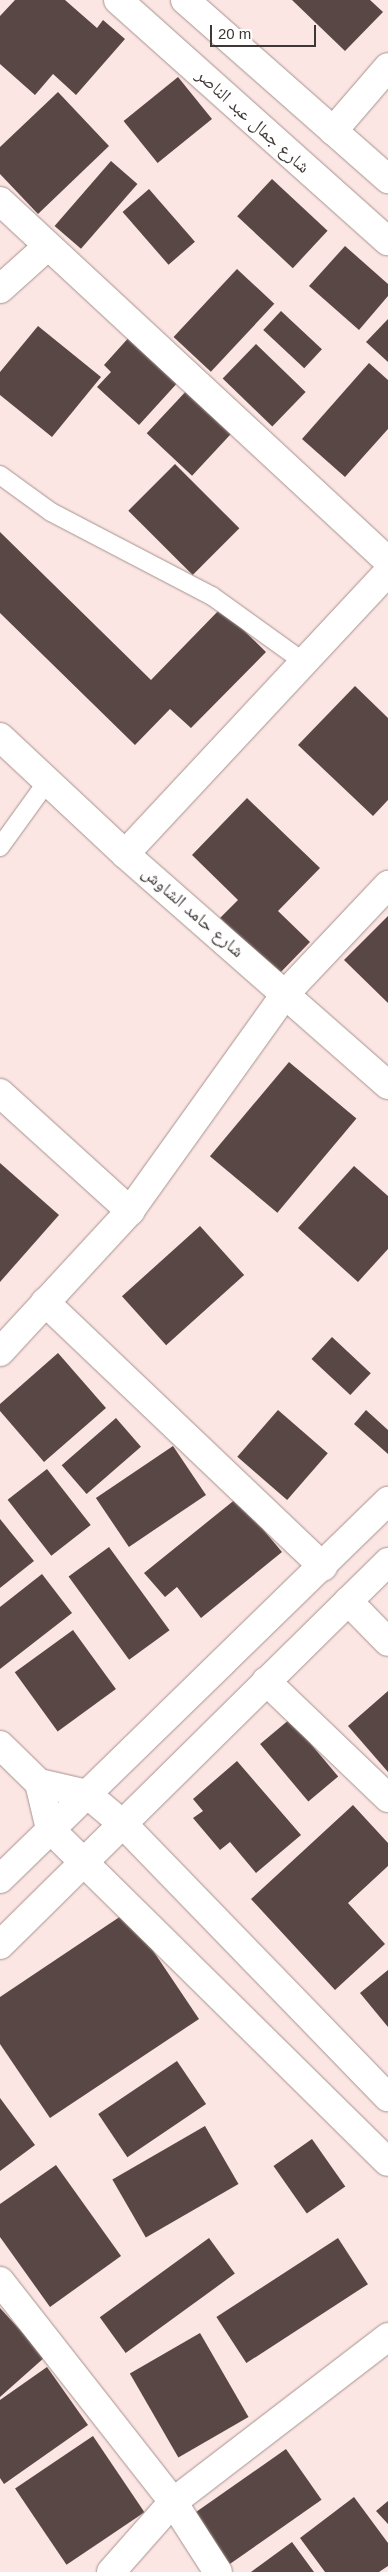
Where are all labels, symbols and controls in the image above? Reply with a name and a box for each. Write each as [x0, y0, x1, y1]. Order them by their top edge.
scale bar [213, 15, 319, 47]
text: 20 m [218, 25, 251, 42]
street label: شارع جمال عبد الناصر [192, 64, 314, 178]
street label: شارع حامد الشاوش [138, 862, 248, 962]

